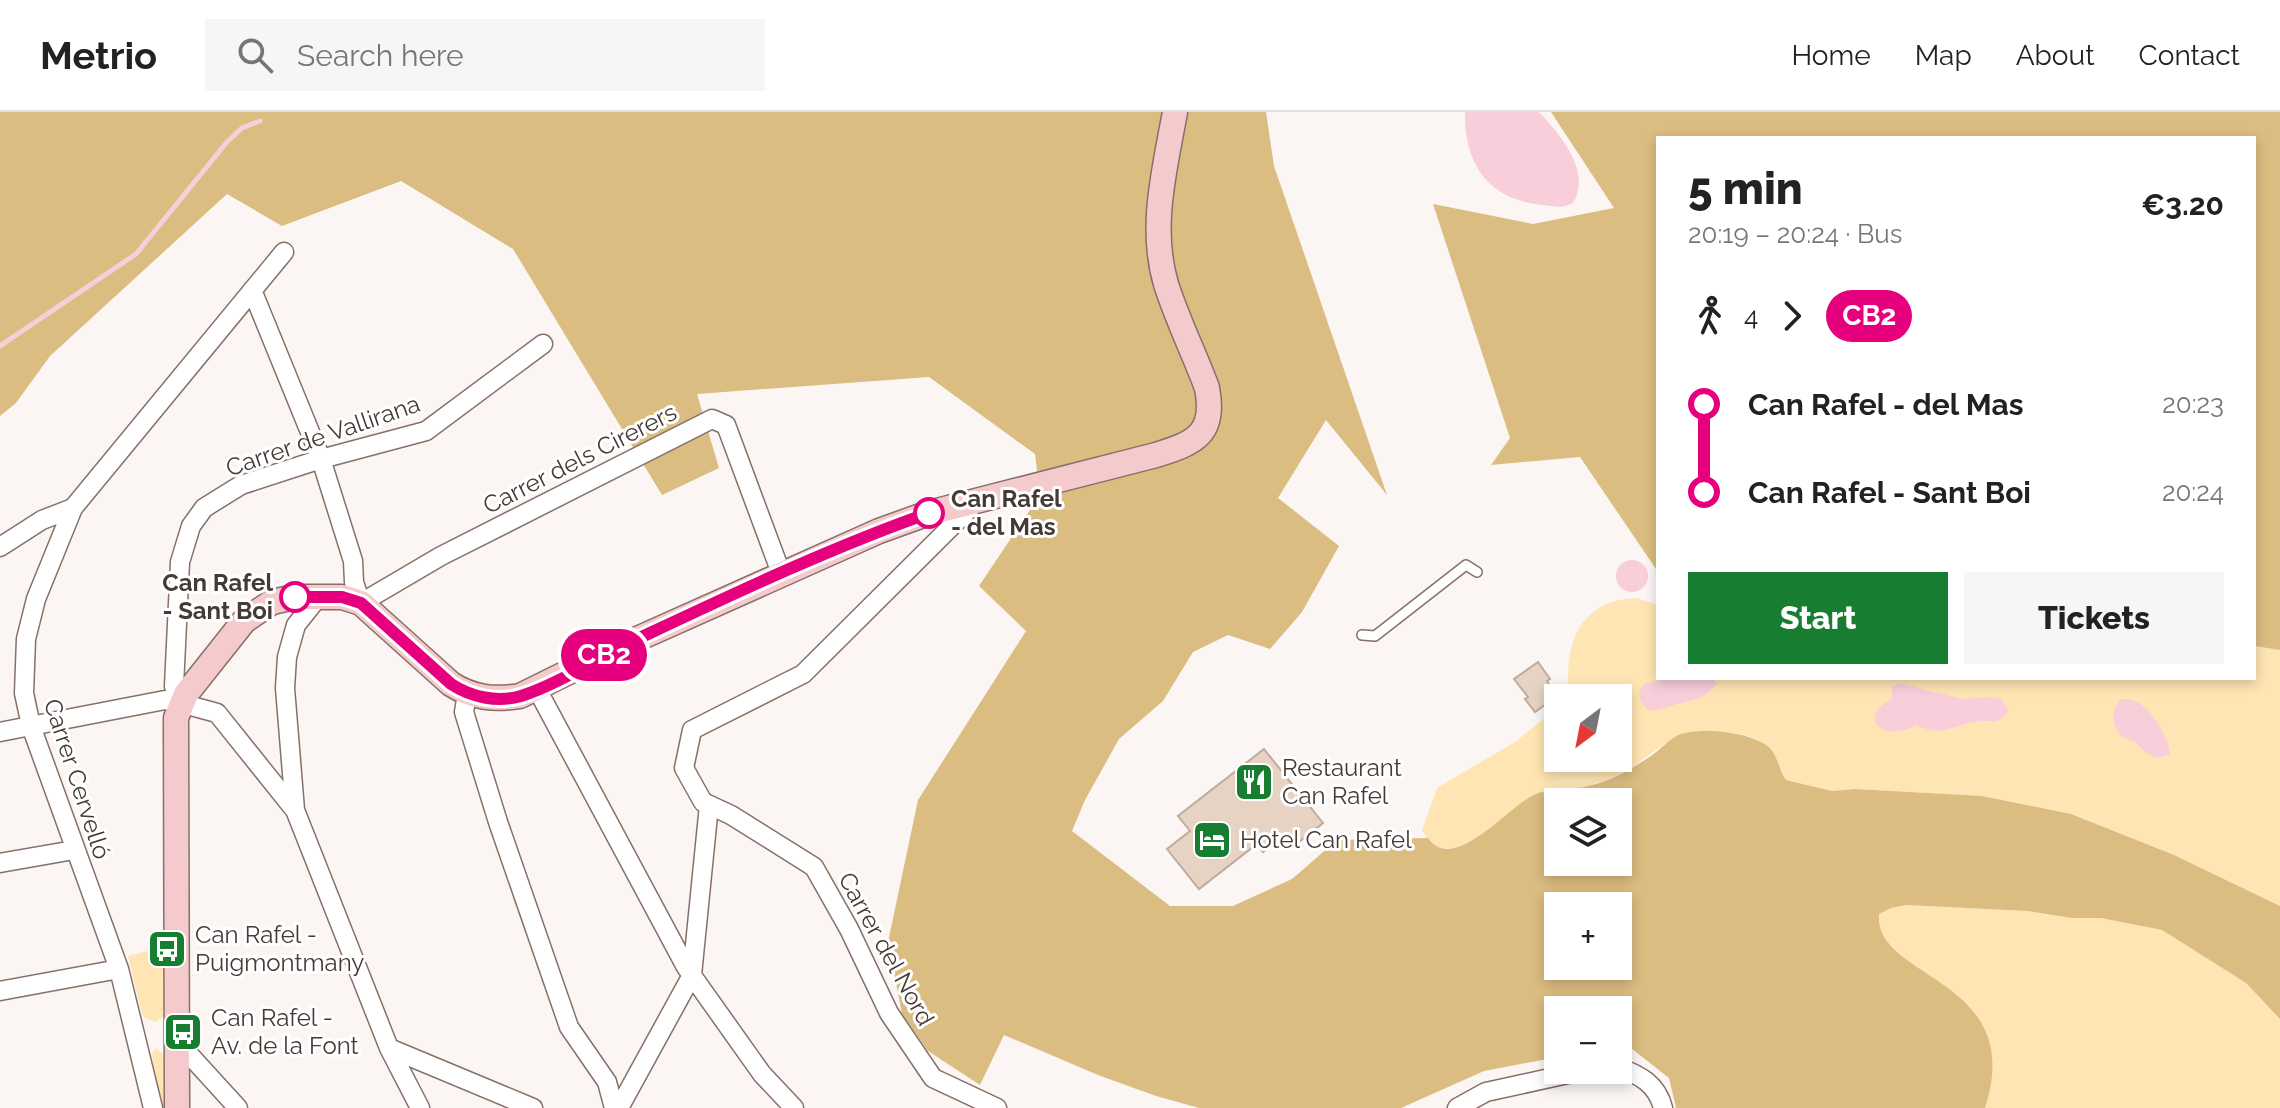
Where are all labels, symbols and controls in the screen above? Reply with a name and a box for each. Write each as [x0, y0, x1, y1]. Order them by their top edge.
search box [205, 19, 765, 91]
text: Metrio [40, 33, 157, 78]
icon: search [233, 33, 277, 77]
text: Search here [297, 38, 464, 73]
text: Home [1791, 39, 1871, 72]
text: Map [1915, 39, 1972, 72]
text: About [2016, 39, 2095, 72]
text: Contact [2139, 39, 2240, 72]
text: 5 min [1688, 163, 1803, 214]
text: €3.20 [2141, 187, 2224, 222]
text: 20:19 – 20:24 · Bus [1688, 219, 1902, 249]
icon: walk [1688, 294, 1732, 338]
icon: forward [1770, 294, 1814, 338]
text: CB2 [1842, 299, 1896, 332]
text: 4 [1744, 301, 1758, 331]
text: Can Rafel - del Mas [1748, 387, 2024, 422]
street label: Carrer de Vallirana [222, 389, 424, 482]
text: 20:23 [2162, 389, 2224, 419]
street label: Carrer dels Cirerers [478, 397, 681, 520]
text: Can Rafel - Sant Boi [1748, 475, 2031, 510]
text: 20:24 [2162, 477, 2224, 507]
place label: Can Rafel - del Mas [951, 484, 1062, 541]
marker: Can Rafel - del Mas [914, 498, 944, 528]
place label: Can Rafel - Sant Boi [162, 568, 273, 625]
button: Start [1688, 572, 1948, 664]
button: Tickets [1964, 572, 2224, 664]
marker: Can Rafel - Sant Boi [280, 582, 310, 612]
line badge: CB2 [558, 629, 650, 681]
text: CB2 [577, 638, 631, 671]
north arrow [1544, 684, 1632, 772]
map controls [1544, 684, 1632, 1084]
street label: Carrer Cervelló [38, 695, 117, 863]
place label: Restaurant Can Rafel [1282, 753, 1402, 810]
restaurant icon: Restaurant Can Rafel [1233, 761, 1275, 803]
button: layers [1544, 788, 1632, 876]
hotel icon: Hotel Can Rafel [1191, 819, 1233, 861]
place label: Hotel Can Rafel [1240, 825, 1412, 854]
street label: Carrer del Nord [832, 867, 940, 1030]
button: + [1544, 892, 1632, 980]
place label: Can Rafel - Puigmontmany [195, 920, 364, 977]
bus stop icon: Can Rafel - Puigmontmany [146, 928, 188, 970]
button: − [1544, 996, 1632, 1084]
place label: Can Rafel - Av. de la Font [211, 1003, 359, 1060]
bus stop icon: Can Rafel - Av. de la Font [162, 1011, 204, 1053]

